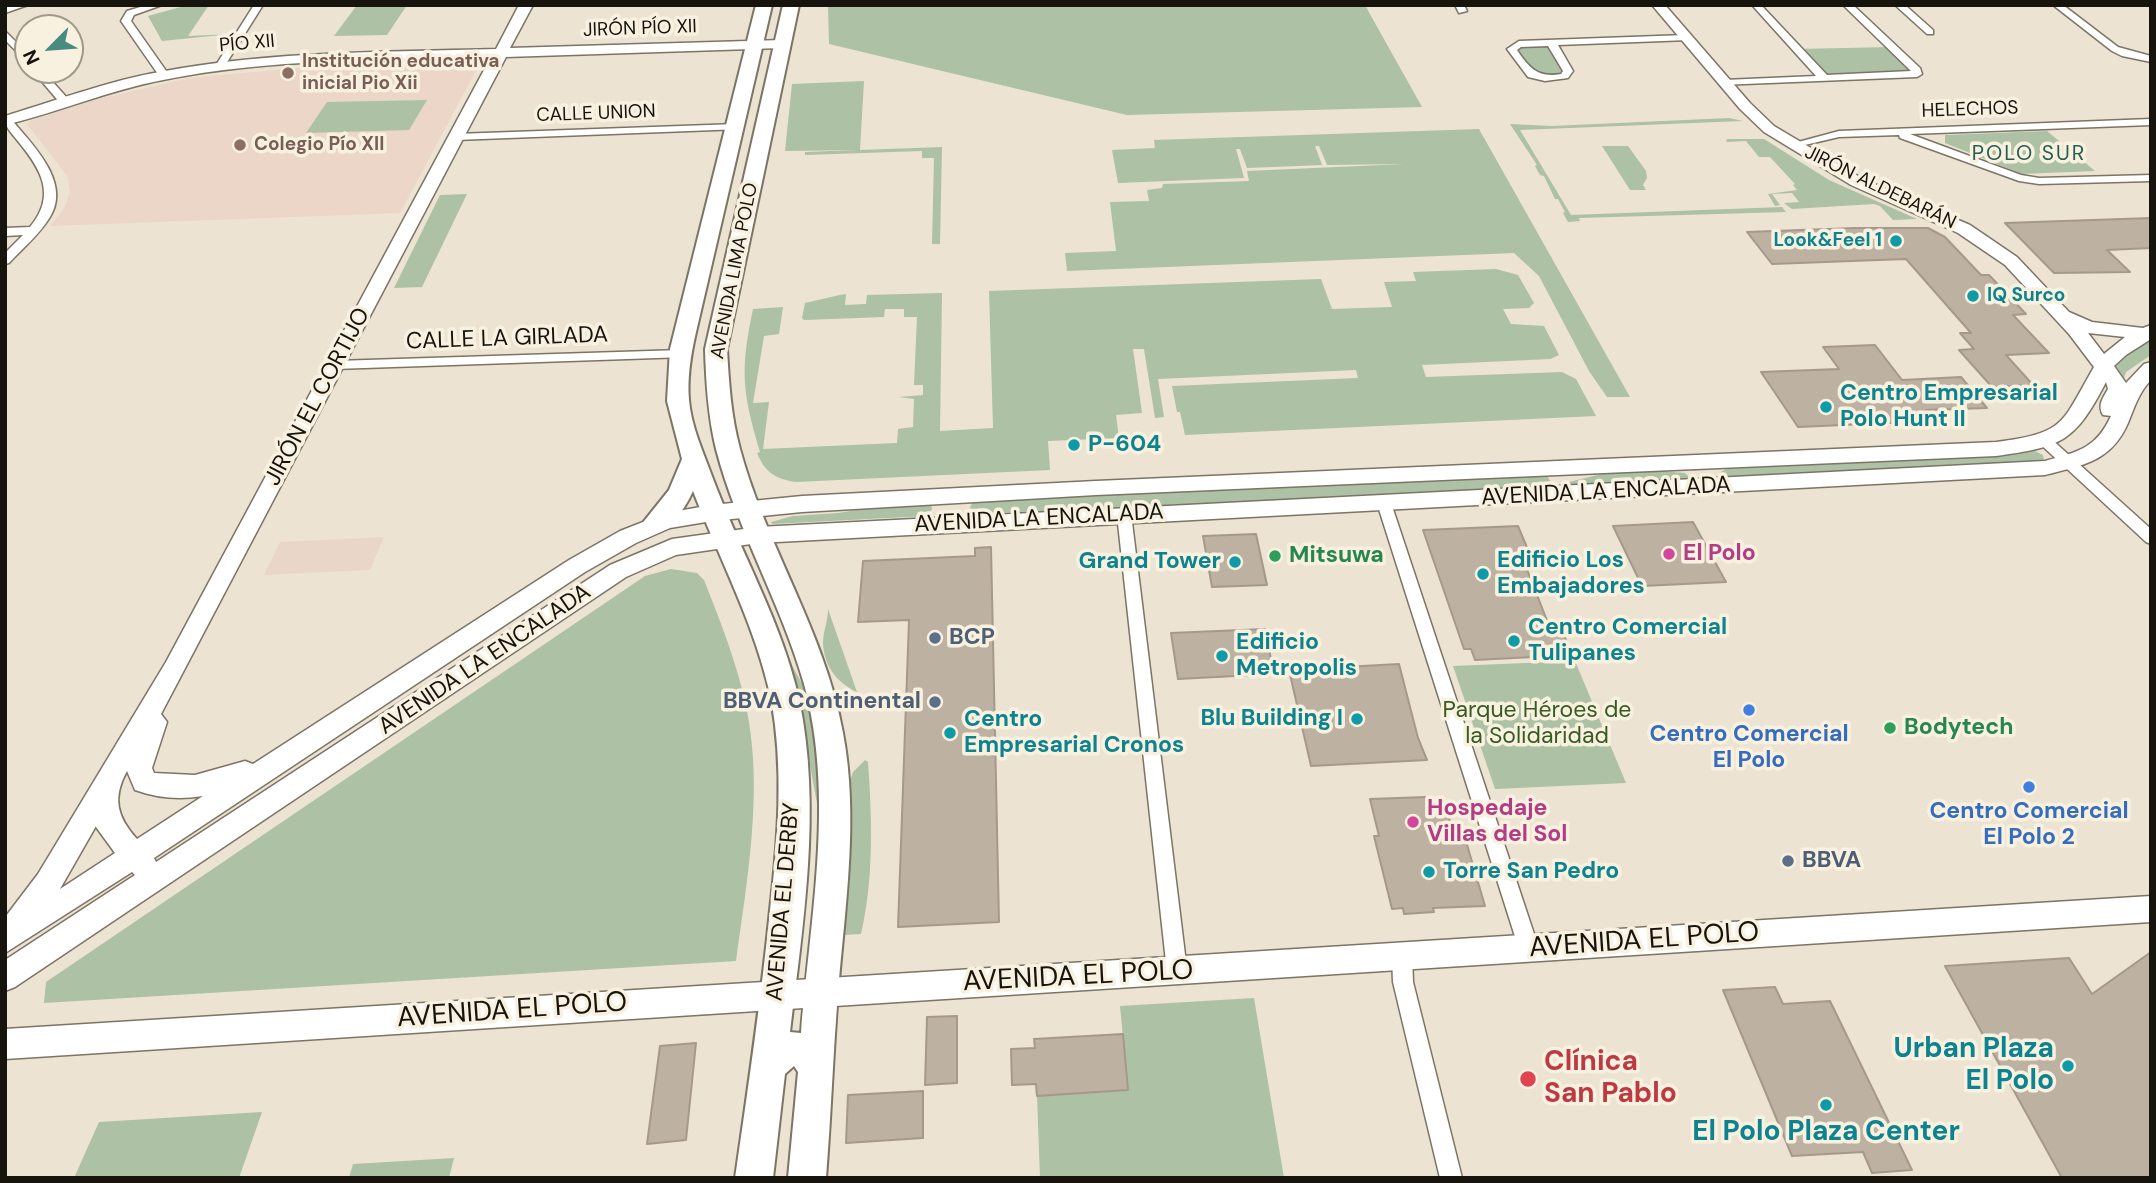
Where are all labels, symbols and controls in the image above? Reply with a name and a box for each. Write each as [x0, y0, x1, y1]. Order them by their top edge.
north arrow [14, 14, 84, 84]
street label: JIRÓN PÍO XII [583, 16, 697, 42]
street label: PÍO XII [218, 30, 276, 58]
text: N [17, 46, 46, 69]
place label: Institución educativa inicial Pio Xii [302, 51, 499, 95]
marker: Institución educativa inicial Pio Xii [280, 65, 296, 81]
street label: HELECHOS [1921, 97, 2019, 123]
street label: CALLE UNION [536, 101, 656, 127]
place label: Colegio Pío XII [254, 134, 384, 156]
marker: Colegio Pío XII [232, 137, 248, 153]
street label: JIRÓN ALDEBARÁN [1801, 141, 1959, 235]
district label: POLO SUR [1973, 141, 2085, 167]
street label: AVENIDA LIMA POLO [707, 181, 763, 361]
place label: Look&Feel 1 [1773, 230, 1882, 252]
marker: Look&Feel 1 [1888, 233, 1904, 249]
place label: IQ Surco [1987, 285, 2065, 307]
marker: IQ Surco [1965, 288, 1981, 304]
street label: JIRÓN EL CORTIJO [260, 303, 376, 491]
street label: CALLE LA GIRLADA [406, 322, 608, 356]
place label: Centro Empresarial Polo Hunt II [1840, 380, 2058, 434]
marker: Centro Empresarial Polo Hunt II [1818, 399, 1834, 415]
place label: P-604 [1088, 431, 1161, 459]
marker: P-604 [1066, 437, 1082, 453]
street label: AVENIDA LA ENCALADA [1481, 472, 1731, 512]
street label: AVENIDA LA ENCALADA [914, 499, 1164, 539]
place label: El Polo [1683, 540, 1756, 568]
place label: Mitsuwa [1289, 542, 1384, 570]
marker: El Polo [1661, 546, 1677, 562]
place label: Edificio Los Embajadores [1497, 547, 1645, 601]
place label: Grand Tower [1079, 548, 1221, 576]
marker: Mitsuwa [1267, 548, 1283, 564]
marker: Grand Tower [1227, 554, 1243, 570]
marker: Edificio Los Embajadores [1475, 566, 1491, 582]
street label: AVENIDA LA ENCALADA [374, 579, 596, 741]
place label: Centro Comercial Tulipanes [1528, 614, 1727, 668]
place label: BCP [949, 624, 995, 652]
place label: Edificio Metropolis [1236, 629, 1357, 683]
marker: BCP [927, 630, 943, 646]
marker: Centro Comercial Tulipanes [1506, 633, 1522, 649]
marker: Edificio Metropolis [1214, 648, 1230, 664]
place label: BBVA Continental [723, 688, 921, 716]
marker: BBVA Continental [927, 694, 943, 710]
park label: Parque Héroes de la Solidaridad [1443, 697, 1631, 751]
marker: Centro Comercial El Polo [1741, 702, 1757, 718]
place label: Blu Building I [1200, 705, 1343, 733]
place label: Centro Empresarial Cronos [964, 706, 1184, 760]
marker: Blu Building I [1349, 711, 1365, 727]
place label: Bodytech [1904, 714, 2013, 742]
marker: Bodytech [1882, 720, 1898, 736]
place label: Centro Comercial El Polo [1649, 721, 1849, 775]
marker: Centro Empresarial Cronos [942, 725, 958, 741]
marker: Centro Comercial El Polo 2 [2021, 779, 2037, 795]
place label: Hospedaje Villas del Sol [1427, 795, 1567, 849]
place label: Centro Comercial El Polo 2 [1929, 798, 2129, 852]
street label: AVENIDA EL DERBY [762, 802, 806, 1002]
marker: Hospedaje Villas del Sol [1405, 814, 1421, 830]
place label: BBVA [1802, 847, 1861, 875]
marker: BBVA [1780, 853, 1796, 869]
place label: Torre San Pedro [1443, 858, 1619, 886]
marker: Torre San Pedro [1421, 864, 1437, 880]
street label: AVENIDA EL POLO [1528, 916, 1760, 966]
street label: AVENIDA EL POLO [962, 954, 1194, 1000]
street label: AVENIDA EL POLO [396, 986, 628, 1036]
place label: Urban Plaza El Polo [1894, 1033, 2054, 1099]
place label: Clínica San Pablo [1544, 1046, 1677, 1112]
marker: Urban Plaza El Polo [2060, 1058, 2076, 1074]
marker: Clínica San Pablo [1518, 1069, 1538, 1089]
marker: El Polo Plaza Center [1818, 1097, 1834, 1113]
place label: El Polo Plaza Center [1692, 1116, 1960, 1150]

